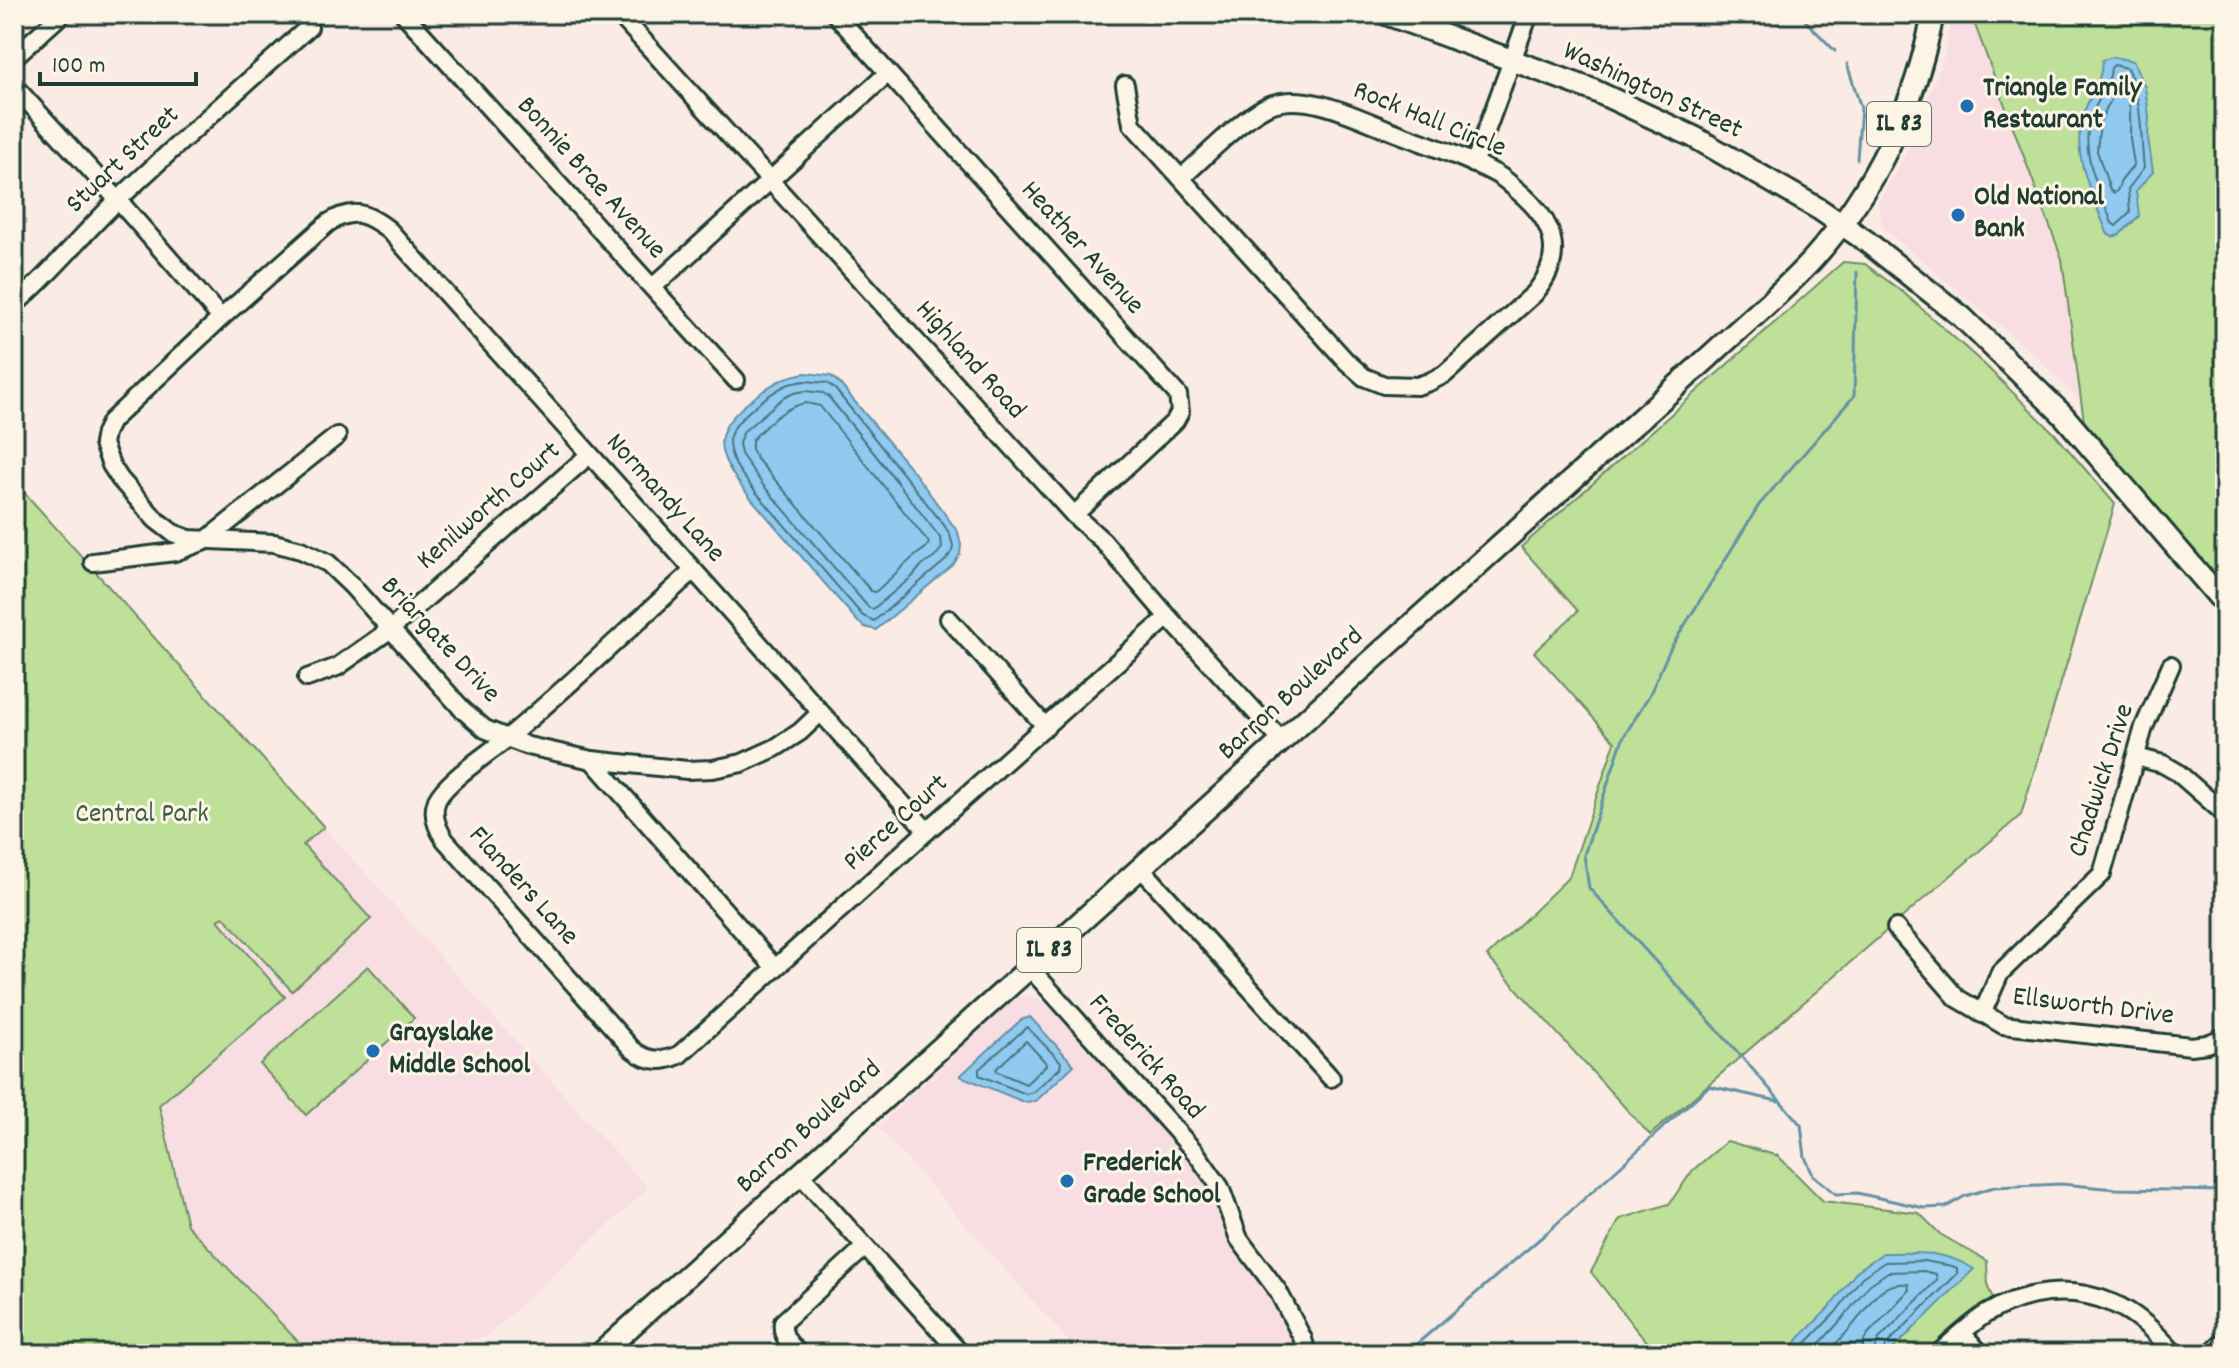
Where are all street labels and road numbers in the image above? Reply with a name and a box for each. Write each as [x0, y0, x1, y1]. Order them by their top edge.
street label: Washington Street [1555, 33, 1749, 151]
street label: Rock Hall Circle [1346, 72, 1512, 170]
street label: Bonnie Brae Avenue [506, 88, 674, 270]
street label: Stuart Street [58, 98, 190, 224]
road number: IL 83 [1867, 102, 1931, 146]
street label: Heather Avenue [1010, 173, 1152, 325]
street label: Highland Road [904, 292, 1034, 430]
street label: Normandy Lane [595, 425, 733, 573]
street label: Kenilworth Court [409, 433, 571, 581]
street label: Briargate Drive [370, 569, 508, 713]
street label: Barron Boulevard [1210, 619, 1374, 771]
street label: Chadwick Drive [2059, 699, 2147, 863]
street label: Pierce Court [835, 766, 959, 882]
street label: Flanders Lane [457, 818, 587, 956]
road number: IL 83 [1017, 928, 1081, 972]
street label: Ellsworth Drive [2010, 978, 2176, 1038]
street label: Frederick Road [1077, 986, 1213, 1130]
street label: Barron Boulevard [728, 1052, 892, 1204]

